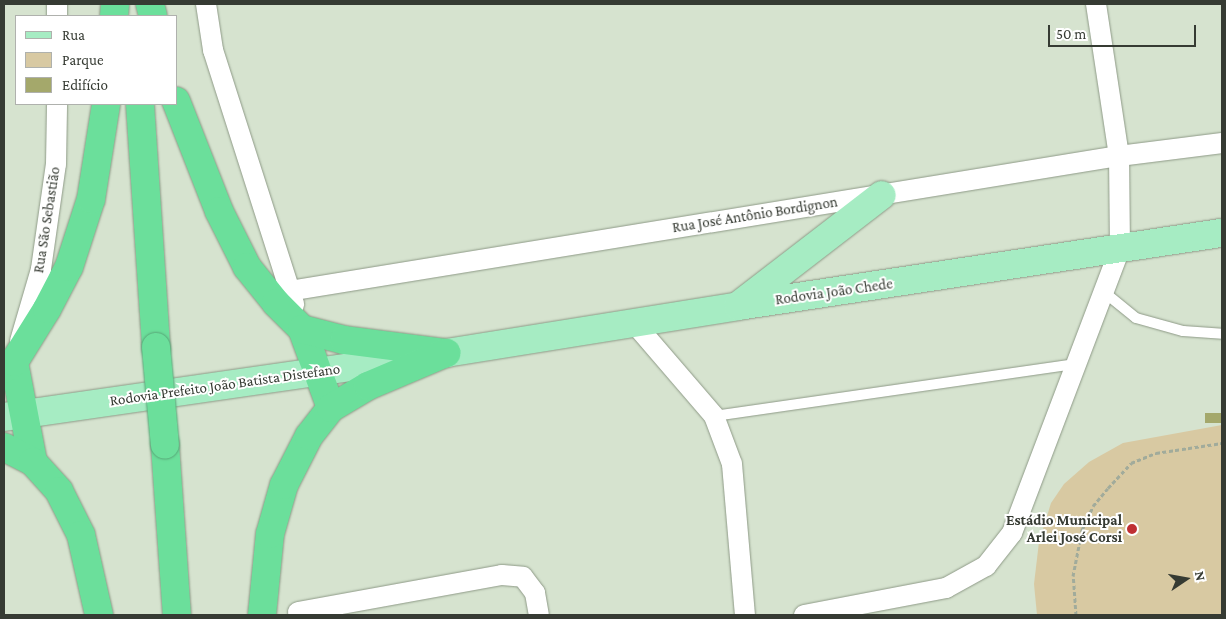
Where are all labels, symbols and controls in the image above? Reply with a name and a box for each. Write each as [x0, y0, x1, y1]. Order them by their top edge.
legend [15, 15, 178, 105]
scale bar [1051, 15, 1198, 47]
text: 50 m [1056, 26, 1086, 42]
text: Rua [62, 27, 85, 43]
text: Parque [62, 52, 103, 68]
text: Edifício [62, 77, 108, 93]
street label: Rua São Sebastião [30, 166, 64, 274]
street label: Rua José Antônio Bordignon [671, 193, 839, 237]
street label: Rodovia João Chede [774, 275, 894, 309]
street label: Rodovia Prefeito João Batista Distefano [109, 360, 341, 410]
place label: Estádio Municipal Arlei José Corsi [1006, 511, 1122, 546]
marker: Estádio Municipal Arlei José Corsi [1126, 523, 1138, 535]
north arrow [1161, 554, 1211, 604]
text: N [1192, 570, 1209, 582]

